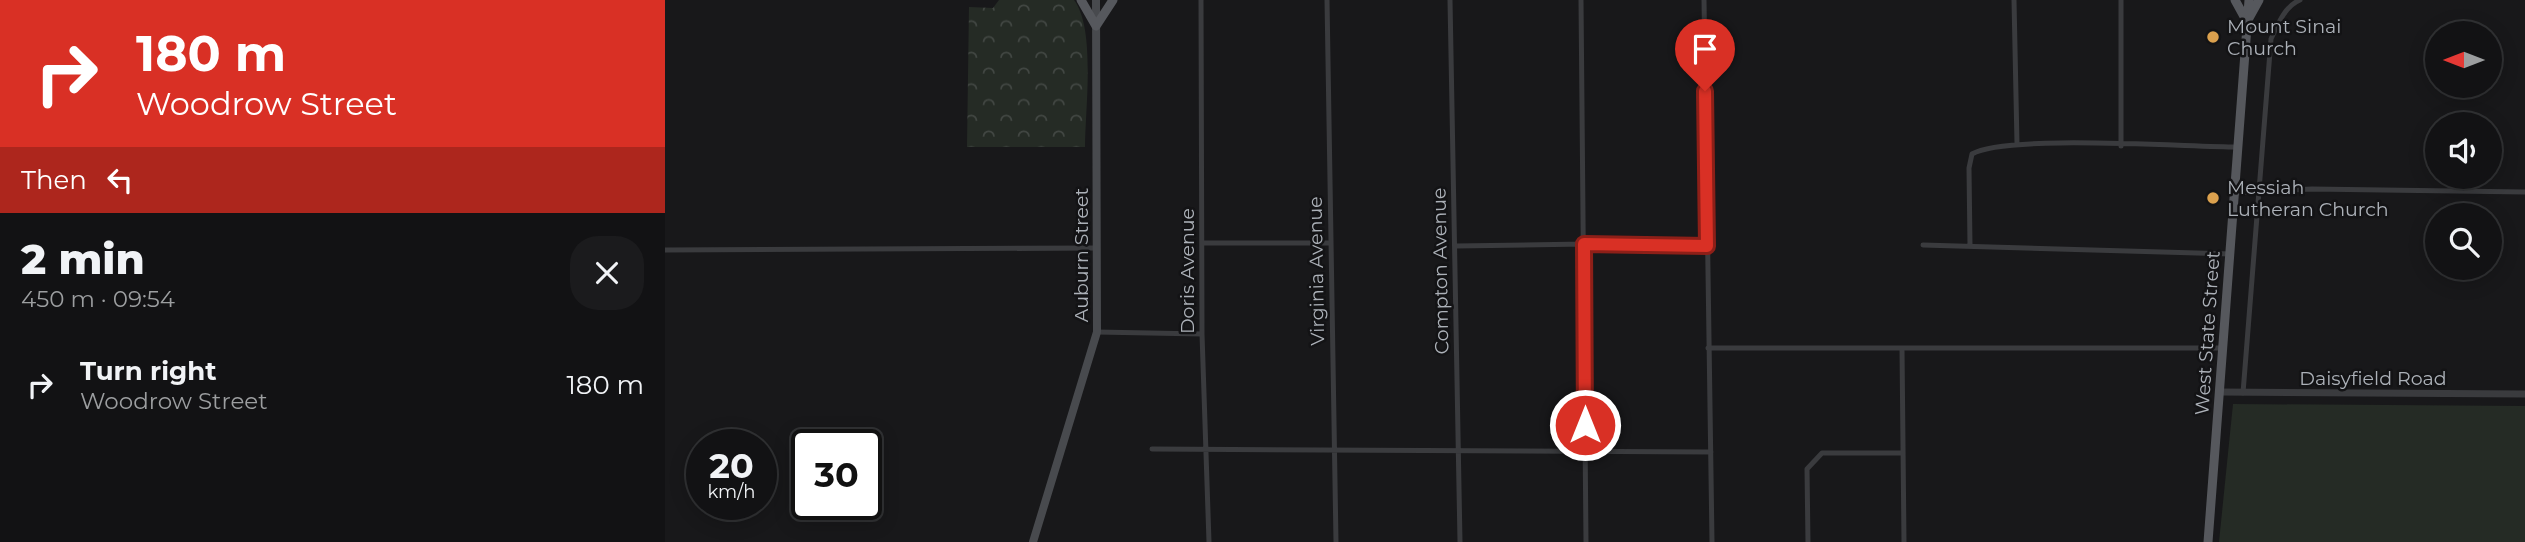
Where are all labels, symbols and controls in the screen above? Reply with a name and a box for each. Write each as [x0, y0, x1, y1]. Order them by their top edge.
place label: Mount Sinai Church [2227, 15, 2341, 60]
pin [1675, 19, 1735, 91]
north arrow [2425, 21, 2503, 98]
map controls [2425, 21, 2502, 280]
text: 180 m [136, 24, 286, 83]
icon: right [21, 28, 112, 119]
marker: Mount Sinai Church [2205, 29, 2221, 45]
icon: arrive [1686, 30, 1724, 68]
text: Woodrow Street [136, 84, 397, 123]
button: sound [2425, 112, 2502, 189]
icon: left [101, 161, 139, 199]
text: Then [21, 164, 87, 196]
place label: Messiah Lutheran Church [2227, 176, 2389, 221]
street label: Auburn Street [1070, 187, 1093, 322]
street label: Compton Avenue [1428, 187, 1453, 355]
marker: Messiah Lutheran Church [2205, 190, 2221, 206]
street label: Virginia Avenue [1304, 196, 1329, 346]
button: search [2425, 203, 2502, 280]
street label: Doris Avenue [1176, 208, 1199, 334]
text: 2 min [21, 233, 145, 285]
button: close [570, 236, 644, 310]
street label: West State Street [2190, 250, 2225, 416]
text: 450 m · 09:54 [21, 285, 175, 313]
text: Turn right [80, 355, 216, 387]
icon: right [21, 366, 59, 404]
street label: Daisyfield Road [2299, 367, 2447, 390]
text: 180 m [566, 369, 644, 401]
text: Woodrow Street [80, 387, 268, 415]
position arrow [1548, 388, 1622, 462]
speed limit sign: 30 [791, 429, 882, 520]
text: 20 [709, 444, 754, 487]
text: km/h [707, 481, 756, 503]

